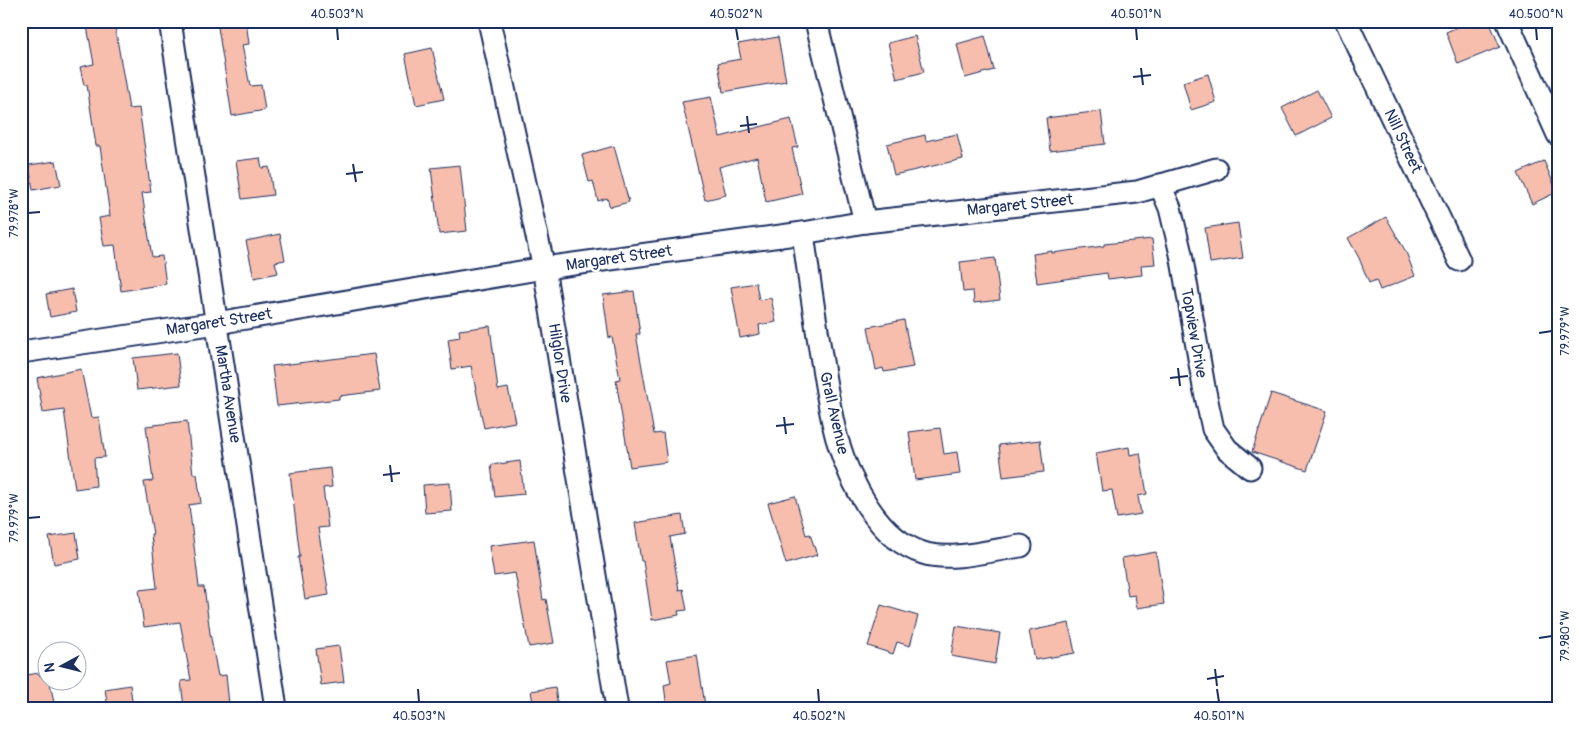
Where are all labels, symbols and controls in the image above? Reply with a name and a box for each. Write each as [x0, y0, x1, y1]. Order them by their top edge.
text: 40.503°N [311, 7, 363, 22]
text: 40.502°N [710, 7, 762, 22]
text: 40.501°N [1111, 7, 1161, 22]
text: 40.500°N [1509, 7, 1563, 22]
street label: Nill Street [1380, 106, 1427, 177]
text: 79.978°W [7, 188, 22, 238]
street label: Margaret Street [966, 189, 1075, 221]
street label: Margaret Street [565, 241, 674, 275]
street label: Topview Drive [1176, 287, 1212, 380]
street label: Margaret Street [165, 304, 274, 340]
text: 79.979°W [1558, 306, 1573, 356]
street label: Hilglor Drive [544, 322, 576, 404]
street label: Martha Avenue [210, 344, 246, 444]
street label: Grall Avenue [815, 370, 853, 456]
text: 79.979°W [7, 493, 22, 543]
text: 79.980°W [1558, 610, 1573, 662]
north arrow [38, 642, 88, 692]
text: N [41, 662, 59, 673]
text: 40.503°N [393, 709, 445, 724]
text: 40.502°N [793, 709, 845, 724]
text: 40.501°N [1194, 709, 1244, 724]

